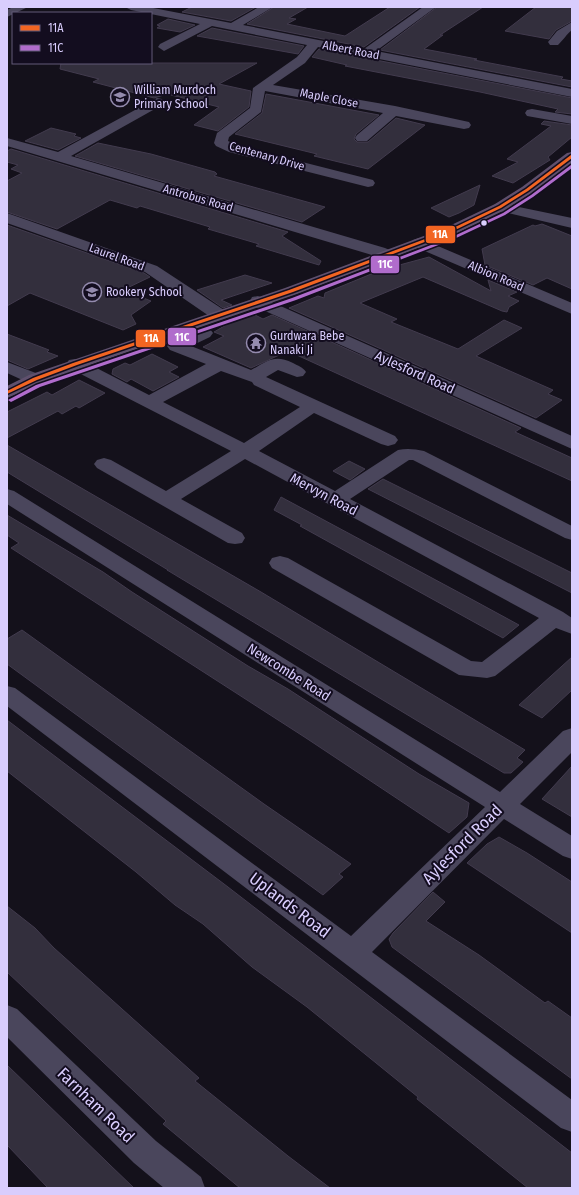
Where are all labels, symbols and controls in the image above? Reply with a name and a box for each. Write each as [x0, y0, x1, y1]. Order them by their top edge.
legend [12, 12, 152, 64]
text: 11A [48, 21, 64, 35]
street label: Albert Road [321, 38, 381, 62]
text: 11C [48, 41, 63, 55]
place label: William Murdoch Primary School [134, 83, 216, 111]
street label: Maple Close [299, 85, 359, 111]
school or university icon: William Murdoch Primary School [109, 86, 131, 108]
street label: Centenary Drive [228, 139, 306, 173]
street label: Antrobus Road [161, 181, 235, 215]
unlabelled marker [479, 218, 489, 228]
line badge: 11A [425, 225, 456, 244]
text: 11A [432, 228, 449, 241]
street label: Laurel Road [87, 240, 147, 274]
line badge: 11C [370, 255, 400, 274]
text: 11C [378, 258, 393, 271]
street label: Albion Road [466, 258, 526, 294]
school or university icon: Rookery School [81, 281, 103, 303]
place label: Rookery School [106, 285, 182, 299]
line badge: 11C [167, 327, 197, 346]
line badge: 11A [135, 329, 166, 348]
place label: Gurdwara Bebe Nanaki Ji [270, 329, 344, 357]
text: 11C [175, 331, 190, 344]
text: 11A [143, 332, 160, 345]
temple icon: Gurdwara Bebe Nanaki Ji [245, 332, 267, 354]
street label: Aylesford Road [372, 347, 458, 398]
street label: Mervyn Road [287, 470, 360, 519]
street label: Newcombe Road [244, 640, 334, 705]
street label: Aylesford Road [418, 800, 507, 889]
street label: Uplands Road [245, 868, 334, 943]
street label: Farnham Road [53, 1063, 139, 1147]

